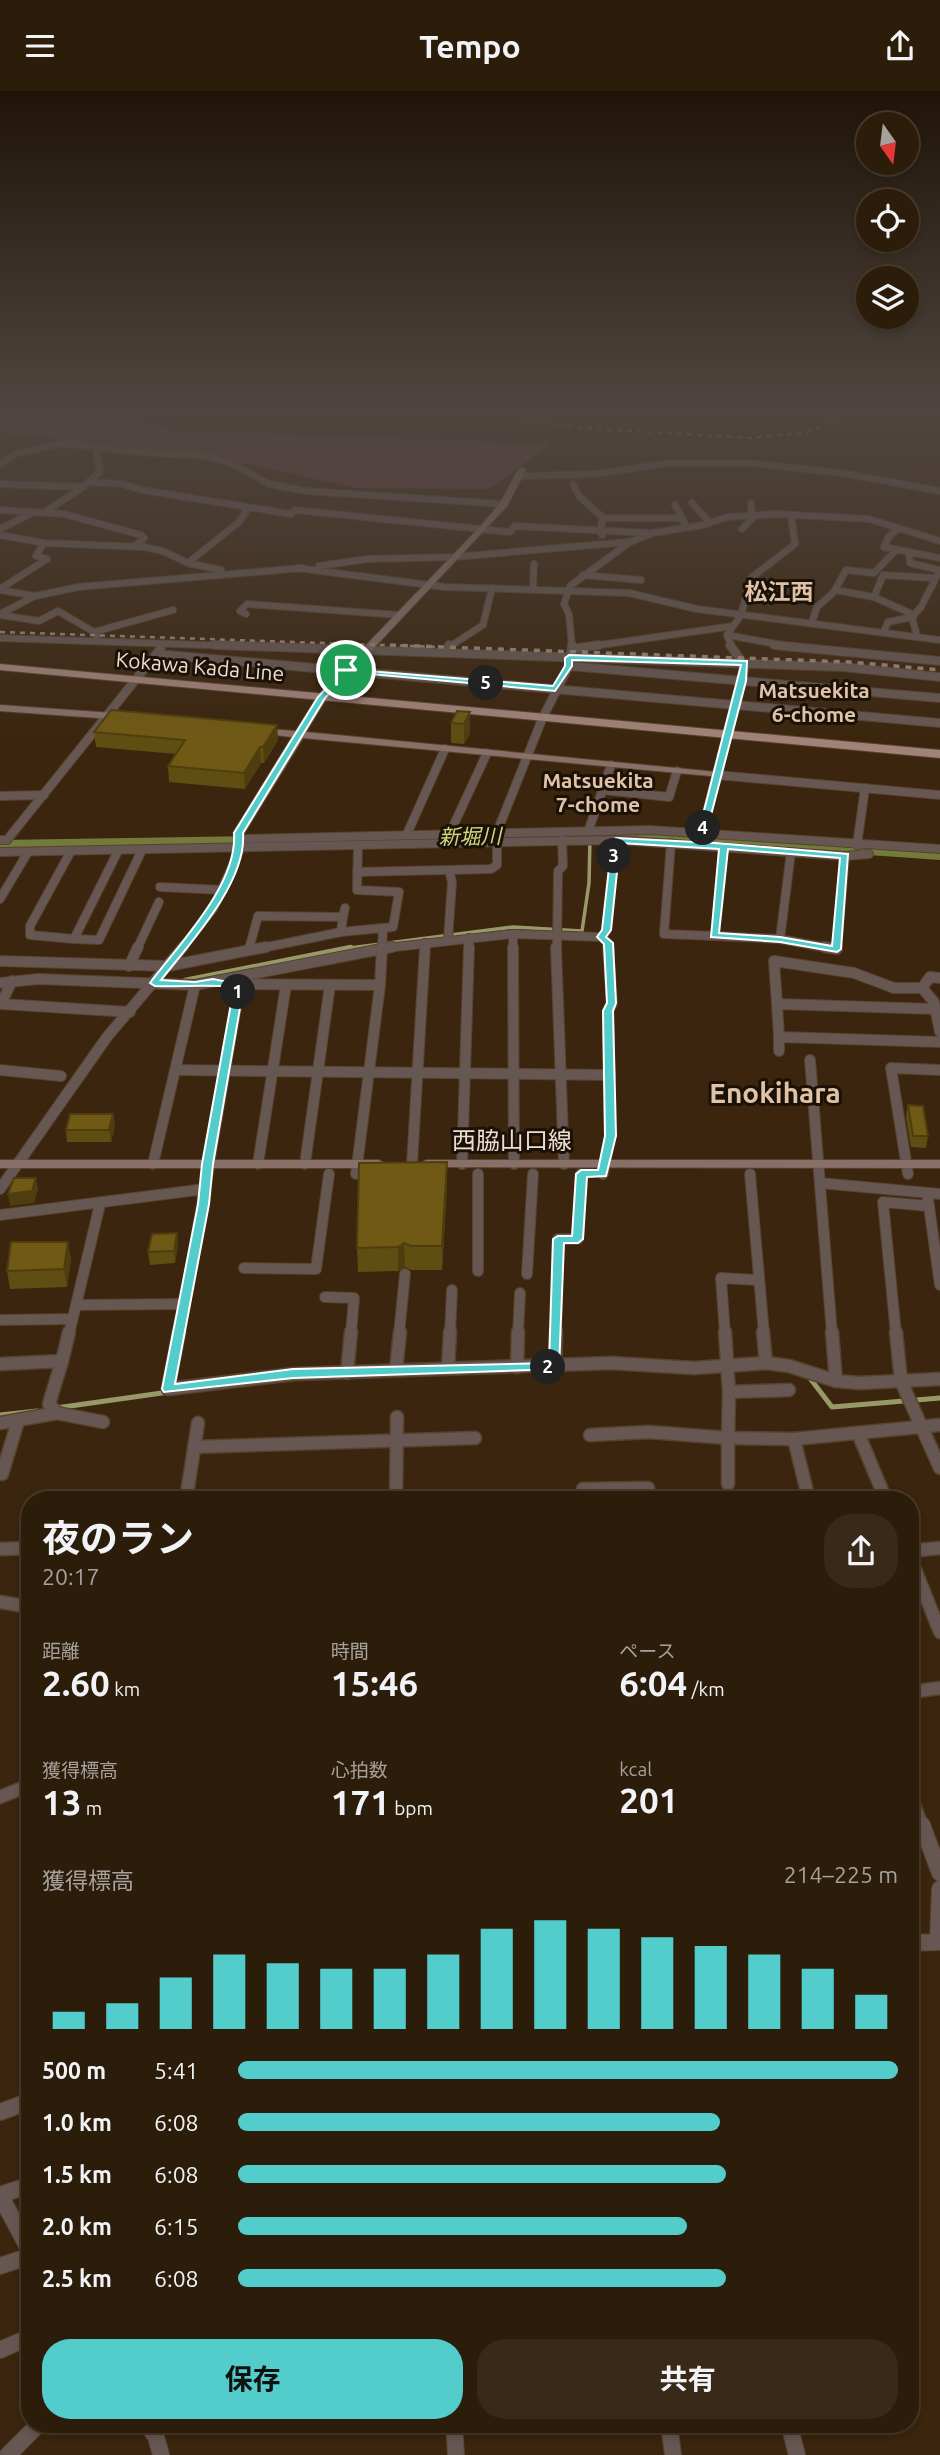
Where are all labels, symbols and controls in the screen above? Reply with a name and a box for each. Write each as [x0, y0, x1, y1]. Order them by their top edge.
icon: menu [21, 27, 59, 65]
icon: share [881, 27, 919, 65]
text: Tempo [419, 28, 521, 64]
north arrow [856, 112, 919, 175]
map controls [856, 112, 919, 329]
button: locate [856, 189, 919, 252]
button: layers [856, 266, 919, 329]
district label: 松江西 [745, 579, 814, 604]
pin [316, 640, 376, 700]
street label: Kokawa Kada Line [115, 647, 285, 685]
icon: arrive [327, 651, 365, 689]
pin: 5 [468, 665, 504, 701]
text: 5 [480, 671, 491, 693]
district label: Matsuekita 6-chome [758, 678, 870, 726]
district label: Matsuekita 7-chome [542, 768, 654, 816]
pin: 4 [686, 811, 720, 845]
text: 4 [697, 816, 708, 838]
water label: 新堀川 [438, 823, 504, 849]
pin: 3 [596, 839, 632, 873]
text: 3 [608, 844, 619, 866]
pin: 1 [220, 975, 256, 1009]
text: 1 [232, 980, 243, 1002]
district label: Enokihara [709, 1077, 841, 1108]
street label: 西脇山口線 [452, 1127, 572, 1154]
pin: 2 [530, 1349, 566, 1385]
text: 2 [542, 1355, 553, 1377]
button: share [824, 1514, 898, 1588]
text: 夜のラン [42, 1517, 194, 1559]
text: 20:17 [42, 1564, 100, 1589]
text: 距離 [42, 1640, 80, 1662]
text: 時間 [331, 1640, 369, 1662]
text: ペース [619, 1640, 675, 1662]
text: 2.60 [42, 1663, 110, 1703]
text: 15:46 [331, 1663, 418, 1703]
text: 6:04 [619, 1663, 687, 1703]
text: km [110, 1678, 140, 1700]
text: /km [687, 1678, 725, 1700]
text: kcal [619, 1758, 652, 1780]
text: 獲得標高 [42, 1759, 118, 1781]
text: 心拍数 [331, 1759, 388, 1781]
text: 201 [619, 1780, 679, 1820]
text: 13 [42, 1782, 81, 1822]
text: 171 [331, 1782, 390, 1822]
text: m [81, 1797, 102, 1819]
text: bpm [390, 1797, 433, 1819]
text: 214–225 m [784, 1862, 898, 1887]
text: 獲得標高 [42, 1868, 134, 1893]
text: 500 m [42, 2058, 106, 2083]
text: 5:41 [154, 2058, 199, 2083]
text: 1.0 km [42, 2110, 112, 2135]
text: 6:08 [154, 2110, 199, 2135]
text: 1.5 km [42, 2162, 112, 2187]
text: 6:08 [154, 2162, 199, 2187]
text: 2.0 km [42, 2214, 112, 2239]
text: 6:15 [154, 2214, 199, 2239]
text: 2.5 km [42, 2266, 112, 2291]
text: 6:08 [154, 2266, 199, 2291]
button: 保存 [42, 2339, 463, 2419]
button: 共有 [477, 2339, 898, 2419]

